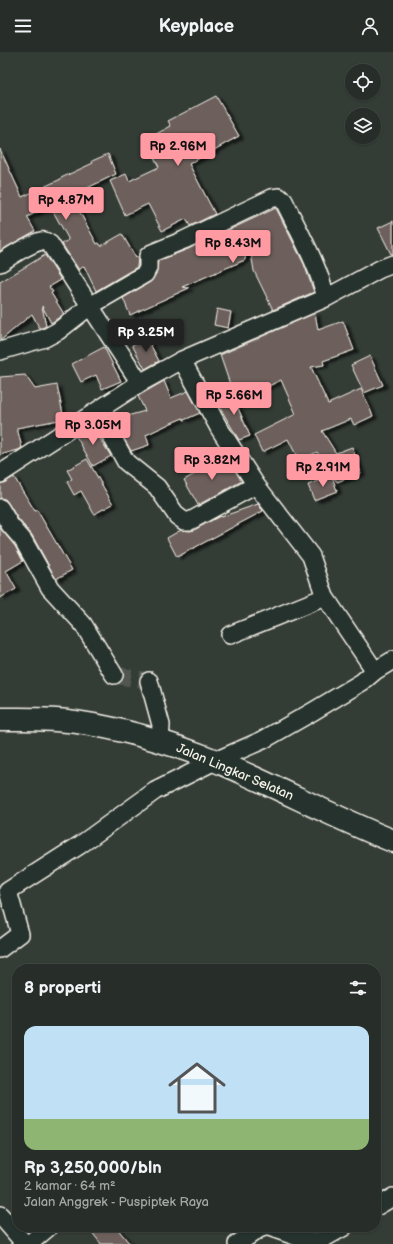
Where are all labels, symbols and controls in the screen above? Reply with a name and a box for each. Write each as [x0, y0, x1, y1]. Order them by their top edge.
icon: menu [12, 15, 34, 37]
icon: person [359, 15, 381, 37]
text: Keyplace [159, 16, 234, 37]
map controls [345, 64, 381, 144]
button: locate [345, 64, 381, 100]
button: layers [345, 108, 381, 144]
pin: Rp 2.96M [137, 133, 219, 167]
text: Rp 2.96M [149, 138, 207, 154]
pin: Rp 4.87M [25, 187, 107, 221]
text: Rp 4.87M [38, 192, 94, 208]
pin: Rp 8.43M [192, 230, 274, 264]
text: Rp 8.43M [204, 235, 262, 251]
pin: Rp 3.25M [105, 319, 187, 353]
text: Rp 3.25M [118, 324, 174, 340]
pin: Rp 5.66M [193, 382, 275, 416]
text: Rp 5.66M [205, 387, 263, 403]
pin: Rp 3.05M [52, 412, 134, 446]
text: Rp 3.05M [64, 417, 122, 433]
pin: Rp 3.82M [171, 447, 253, 481]
text: Rp 3.82M [183, 452, 241, 468]
pin: Rp 2.91M [282, 454, 364, 488]
text: Rp 2.91M [296, 459, 350, 475]
street label: Jalan Lingkar Selatan [174, 740, 296, 804]
icon: filters [347, 977, 369, 999]
text: 8 properti [24, 978, 101, 998]
icon: home [161, 1052, 233, 1124]
text: Rp 3,250,000/bln [24, 1158, 162, 1178]
text: 2 kamar · 64 m² [24, 1178, 116, 1194]
text: Jalan Anggrek - Puspiptek Raya [24, 1194, 209, 1210]

